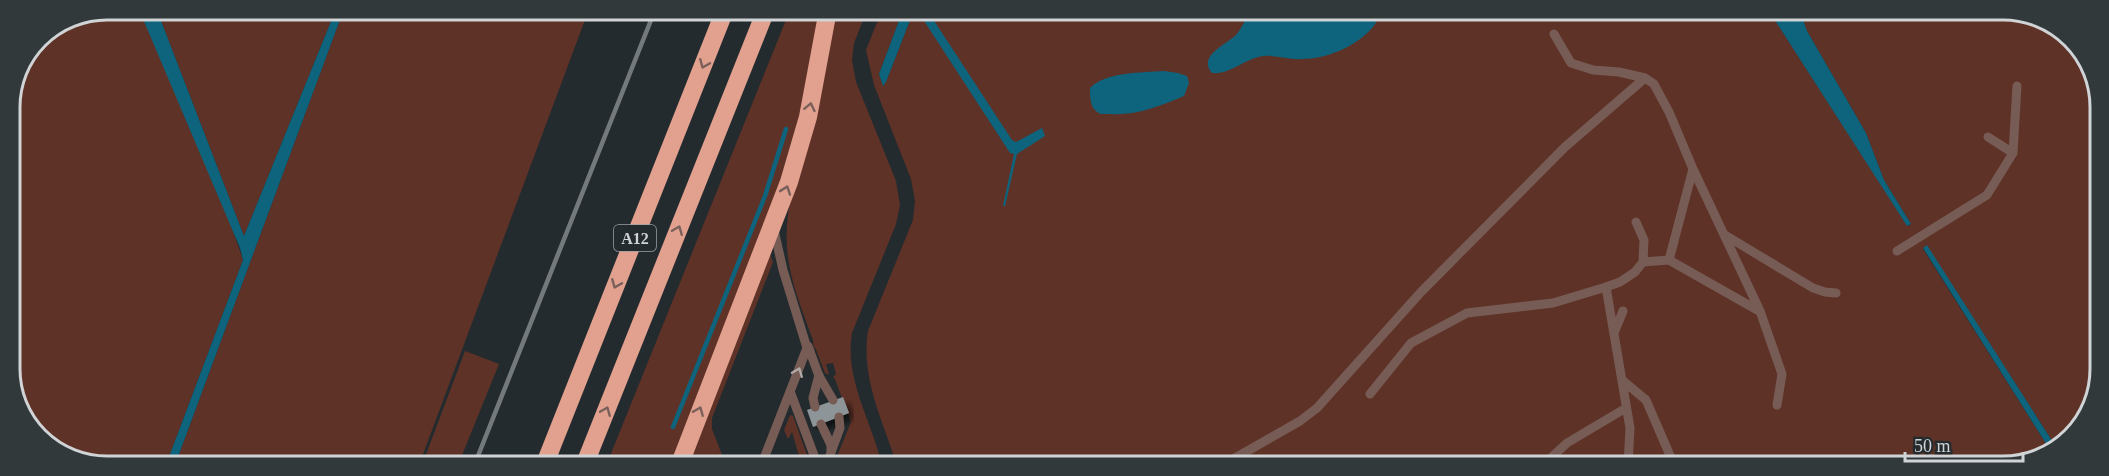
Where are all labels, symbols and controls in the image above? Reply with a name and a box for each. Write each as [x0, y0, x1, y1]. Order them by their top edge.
one-way arrow [698, 58, 711, 69]
one-way arrow [803, 102, 816, 112]
one-way arrow [778, 185, 791, 196]
road number: A12 [614, 225, 656, 251]
one-way arrow [671, 225, 683, 236]
one-way arrow [611, 278, 623, 289]
one-way arrow [791, 368, 803, 379]
one-way arrow [599, 406, 611, 417]
one-way arrow [692, 406, 704, 417]
scale bar [1905, 425, 2024, 463]
text: 50 m [1914, 436, 1951, 456]

